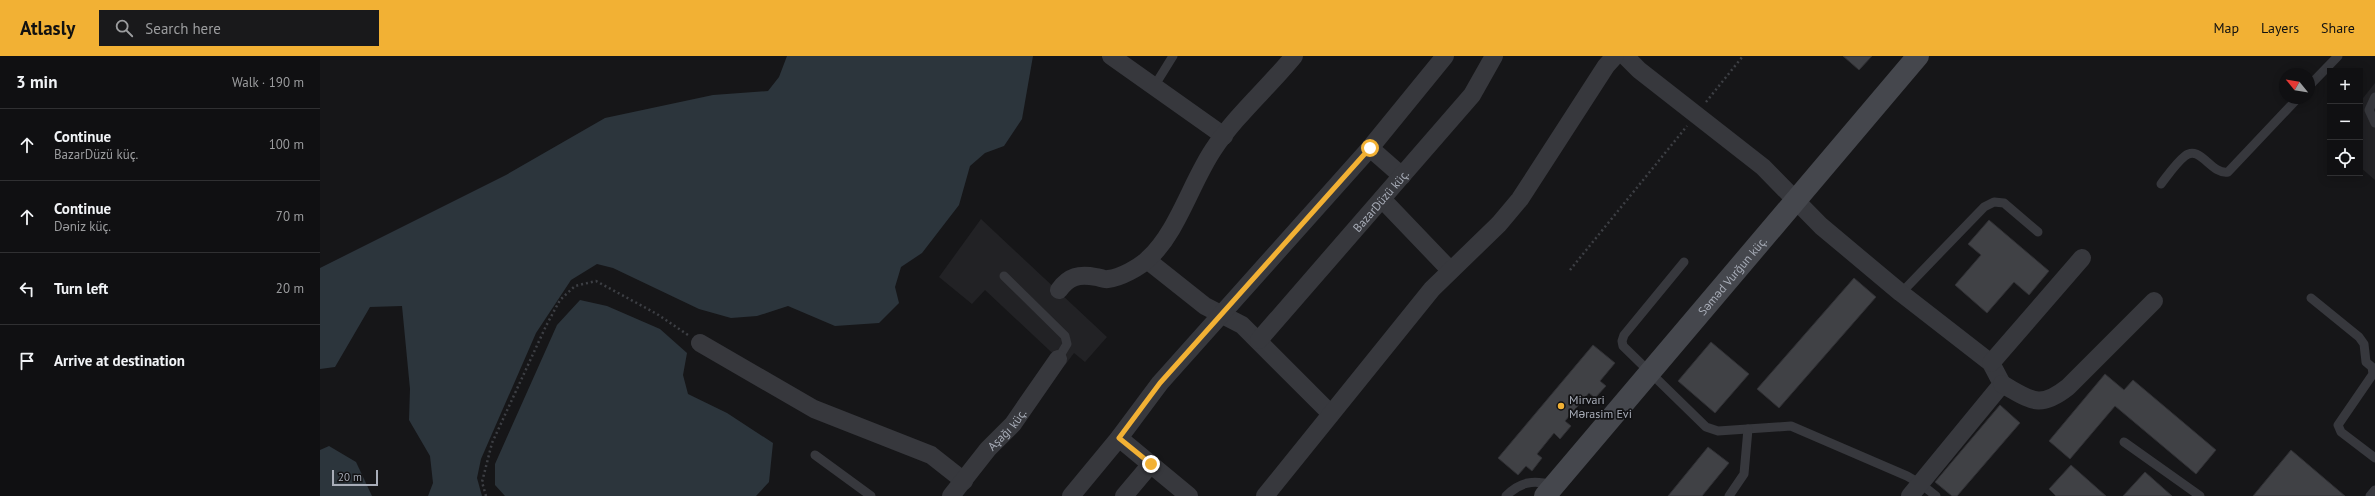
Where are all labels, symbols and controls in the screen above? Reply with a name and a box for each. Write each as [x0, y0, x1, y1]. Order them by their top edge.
search box [99, 10, 379, 46]
text: Atlasly [20, 16, 75, 40]
icon: search [113, 17, 135, 39]
text: Search here [145, 19, 221, 38]
text: Map [2213, 19, 2239, 37]
text: Layers [2261, 19, 2299, 37]
text: Share [2321, 19, 2355, 37]
north arrow [2279, 68, 2315, 104]
map controls [2327, 68, 2363, 176]
button: + [2327, 68, 2363, 104]
text: 3 min [16, 71, 57, 93]
text: Walk · 190 m [232, 74, 304, 91]
button: − [2327, 104, 2363, 140]
text: Continue [54, 127, 111, 146]
icon: ahead [16, 134, 38, 156]
text: 100 m [269, 136, 304, 153]
route start [1361, 139, 1379, 157]
button: locate [2327, 140, 2363, 176]
text: BazarDüzü küç. [54, 146, 138, 163]
street label: BazarDüzü küç. [1349, 166, 1412, 235]
text: Continue [54, 199, 111, 218]
icon: ahead [16, 206, 38, 228]
text: 70 m [276, 208, 304, 225]
text: Dəniz küç. [54, 218, 111, 235]
street label: Səməd Vurğun küç. [1694, 233, 1769, 318]
icon: left [16, 278, 38, 300]
text: Turn left [54, 279, 108, 298]
text: 20 m [276, 280, 304, 297]
icon: arrive [16, 350, 38, 372]
text: Arrive at destination [54, 351, 185, 370]
place label: Mirvari Mərasim Evi [1569, 392, 1632, 421]
marker: Mirvari Mərasim Evi [1556, 401, 1566, 411]
street label: Aşağı küç. [984, 405, 1029, 453]
route end [1142, 455, 1160, 473]
scale bar [332, 468, 378, 487]
text: 20 m [338, 470, 362, 484]

